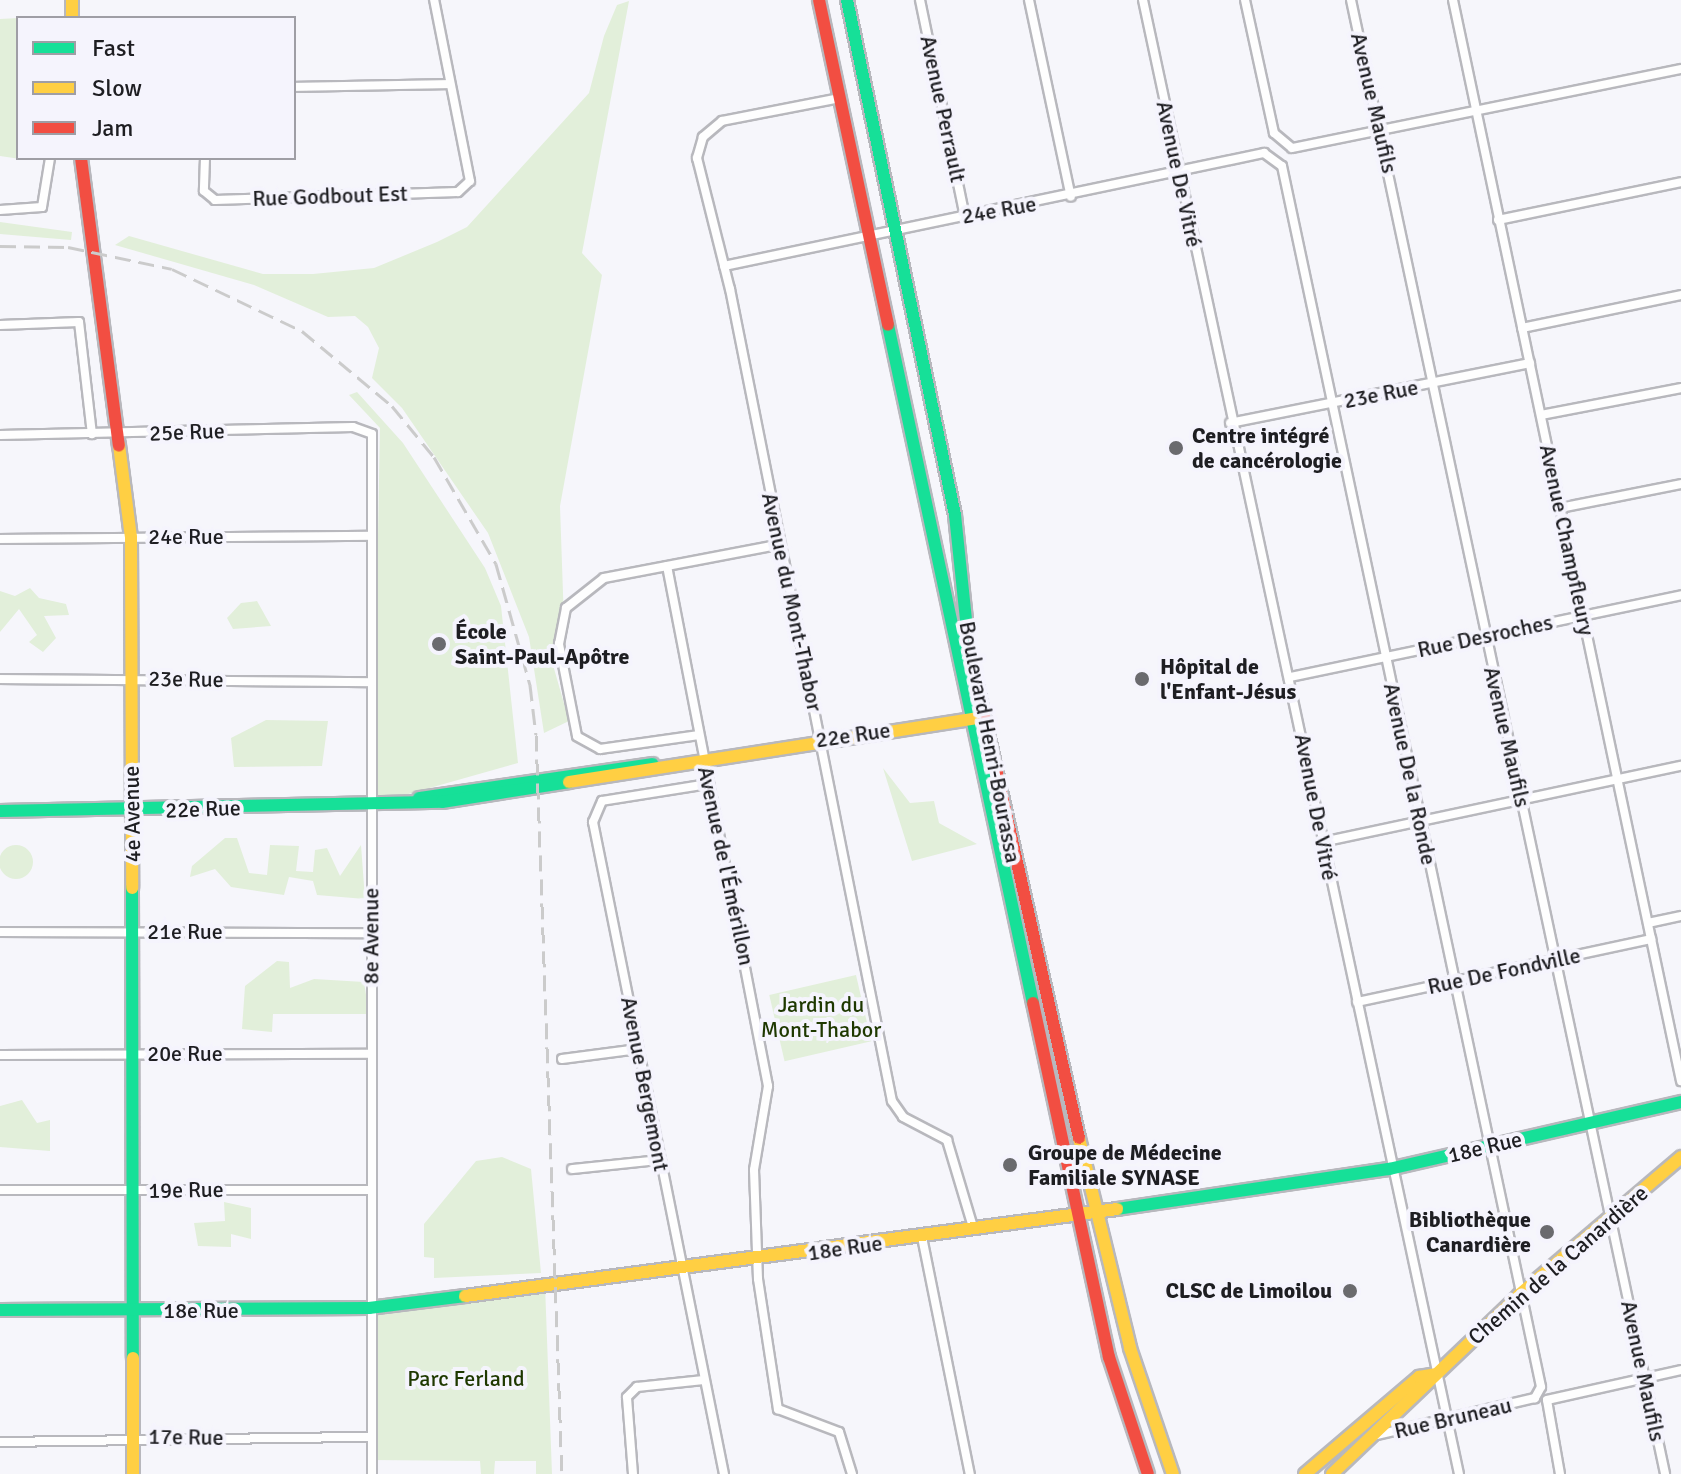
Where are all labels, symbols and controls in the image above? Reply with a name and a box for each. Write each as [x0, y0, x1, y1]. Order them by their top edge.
legend [16, 16, 296, 160]
street label: Avenue Maufils [1345, 30, 1403, 176]
text: Fast [92, 33, 135, 63]
street label: Avenue Perrault [915, 33, 971, 185]
text: Slow [92, 73, 142, 103]
street label: Avenue De Vitré [1151, 99, 1207, 249]
text: Jam [92, 113, 133, 143]
street label: Rue Godbout Est [252, 180, 408, 212]
street label: 24e Rue [960, 190, 1038, 230]
street label: 23e Rue [1342, 374, 1420, 414]
street label: 25e Rue [149, 417, 225, 447]
place label: Centre intégré de cancérologie [1192, 422, 1342, 474]
marker: Centre intégré de cancérologie [1167, 439, 1185, 457]
street label: Avenue Champfleury [1534, 442, 1600, 638]
street label: Avenue du Mont-Thabor [756, 490, 828, 714]
street label: 24e Rue [148, 524, 224, 550]
street label: Rue Desroches [1415, 609, 1555, 663]
place label: École Saint-Paul-Apôtre [455, 618, 629, 670]
street label: Boulevard Henri-Bourassa [954, 619, 1026, 865]
marker: École Saint-Paul-Apôtre [430, 635, 448, 653]
place label: Hôpital de l'Enfant-Jésus [1160, 653, 1296, 704]
street label: Avenue Maufils [1478, 664, 1536, 810]
street label: 23e Rue [148, 665, 224, 693]
marker: Hôpital de l'Enfant-Jésus [1131, 668, 1153, 690]
street label: Avenue De la Ronde [1378, 681, 1442, 867]
street label: 22e Rue [814, 717, 892, 753]
street label: Avenue De Vitré [1289, 732, 1343, 882]
street label: Avenue de l'Émérillon [692, 764, 760, 968]
street label: 4e Avenue [118, 766, 146, 862]
street label: 22e Rue [165, 794, 241, 824]
street label: 8e Avenue [358, 888, 384, 984]
street label: 21e Rue [147, 919, 223, 945]
street label: Rue De Fondville [1425, 942, 1583, 1000]
park label: Jardin du Mont-Thabor [761, 991, 881, 1042]
street label: Avenue Bergemont [615, 995, 675, 1173]
street label: 20e Rue [147, 1041, 223, 1067]
street label: 18e Rue [1445, 1126, 1525, 1168]
place label: Groupe de Médecine Familiale SYNASE [1028, 1139, 1222, 1190]
marker: Groupe de Médecine Familiale SYNASE [999, 1154, 1021, 1176]
street label: 19e Rue [148, 1176, 224, 1204]
street label: Chemin de la Canardière [1463, 1180, 1653, 1350]
place label: Bibliothèque Canardière [1409, 1206, 1531, 1258]
marker: Bibliothèque Canardière [1538, 1223, 1556, 1241]
street label: 18e Rue [806, 1230, 884, 1266]
place label: CLSC de Limoilou [1165, 1278, 1332, 1304]
marker: CLSC de Limoilou [1339, 1280, 1361, 1302]
street label: 18e Rue [163, 1298, 239, 1324]
street label: Avenue Maufils [1615, 1298, 1671, 1444]
park label: Parc Ferland [407, 1366, 525, 1392]
street label: Rue Bruneau [1392, 1392, 1514, 1444]
street label: 17e Rue [148, 1423, 224, 1451]

